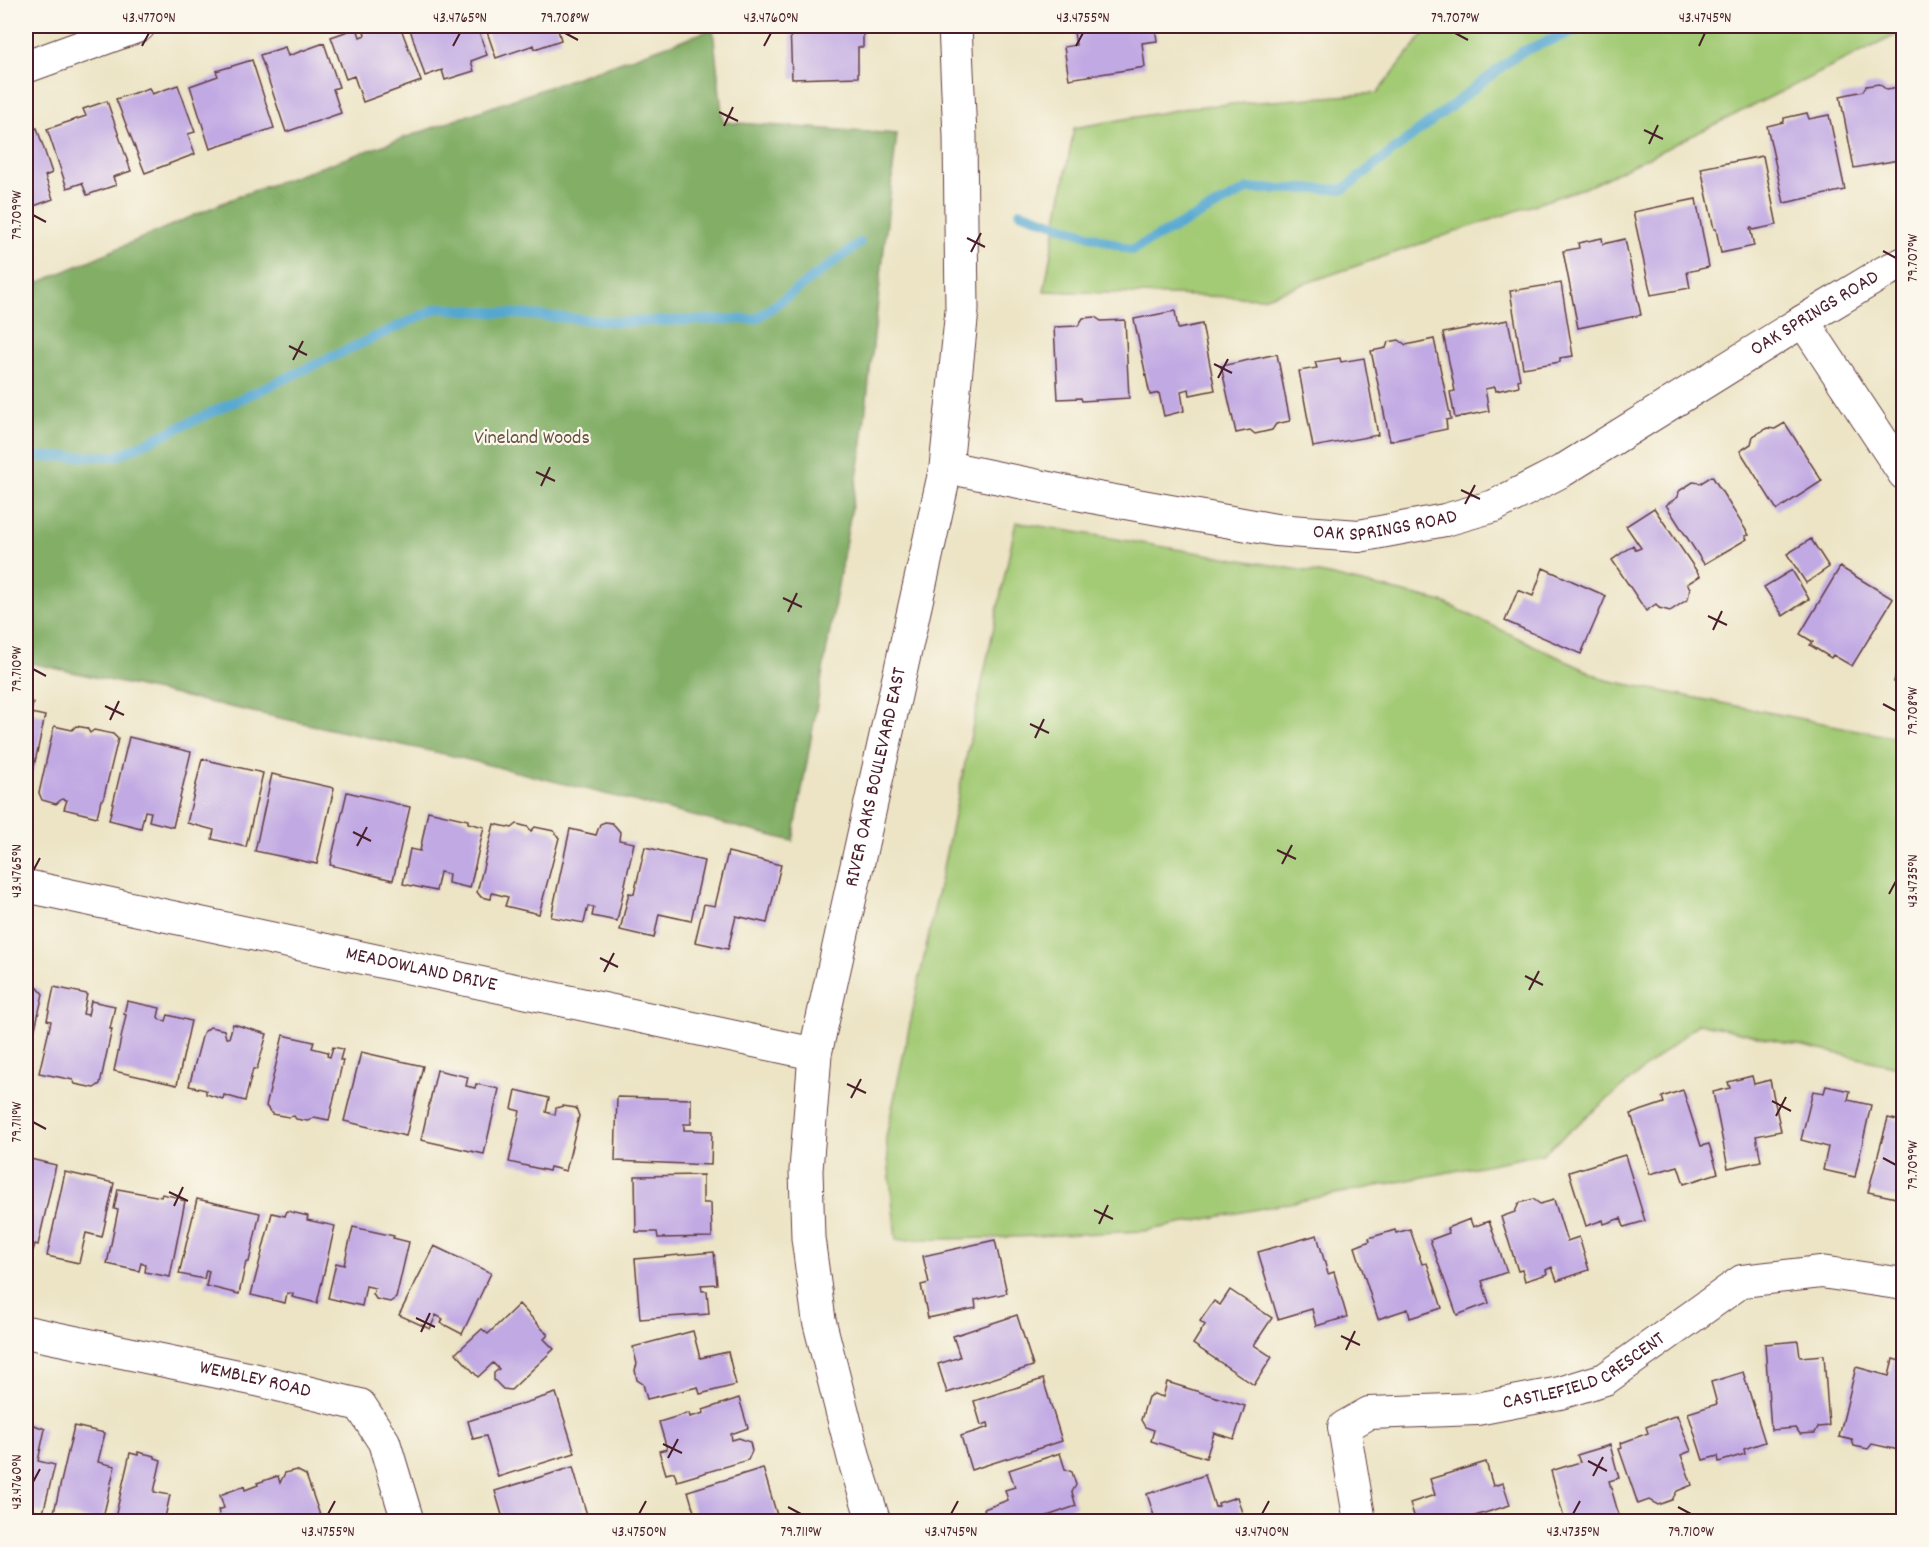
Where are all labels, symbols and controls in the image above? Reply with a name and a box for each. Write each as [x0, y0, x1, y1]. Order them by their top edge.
text: 43.4770°N [122, 8, 176, 30]
text: 43.4765°N [433, 8, 487, 30]
text: 79.708°W [541, 8, 590, 30]
text: 43.4760°N [743, 8, 799, 30]
text: 43.4755°N [1056, 8, 1110, 30]
text: 79.707°W [1431, 8, 1479, 30]
text: 43.4745°N [1679, 8, 1731, 30]
text: 79.709°W [7, 190, 29, 240]
text: 79.707°W [1903, 234, 1925, 282]
street label: OAK SPRINGS ROAD [1746, 264, 1885, 364]
park label: Vineland Woods [474, 425, 590, 453]
street label: OAK SPRINGS ROAD [1312, 503, 1461, 550]
text: 79.710°W [7, 646, 29, 692]
street label: RIVER OAKS BOULEVARD EAST [839, 665, 915, 890]
text: 79.708°W [1903, 686, 1925, 735]
text: 43.4765°N [7, 844, 29, 898]
text: 43.4735°N [1903, 854, 1925, 908]
street label: MEADOWLAND DRIVE [343, 940, 499, 1000]
text: 79.711°W [7, 1101, 29, 1142]
text: 79.709°W [1903, 1140, 1925, 1190]
street label: CASTLEFIELD CRESCENT [1500, 1326, 1671, 1418]
street label: WEMBLEY ROAD [197, 1354, 314, 1407]
text: 43.4760°N [7, 1454, 29, 1510]
text: 43.4755°N [301, 1522, 355, 1544]
text: 43.4750°N [612, 1522, 666, 1544]
text: 79.711°W [781, 1522, 822, 1544]
text: 43.4745°N [925, 1522, 977, 1544]
text: 43.4740°N [1235, 1522, 1289, 1544]
text: 43.4735°N [1546, 1522, 1600, 1544]
text: 79.710°W [1668, 1522, 1714, 1544]

